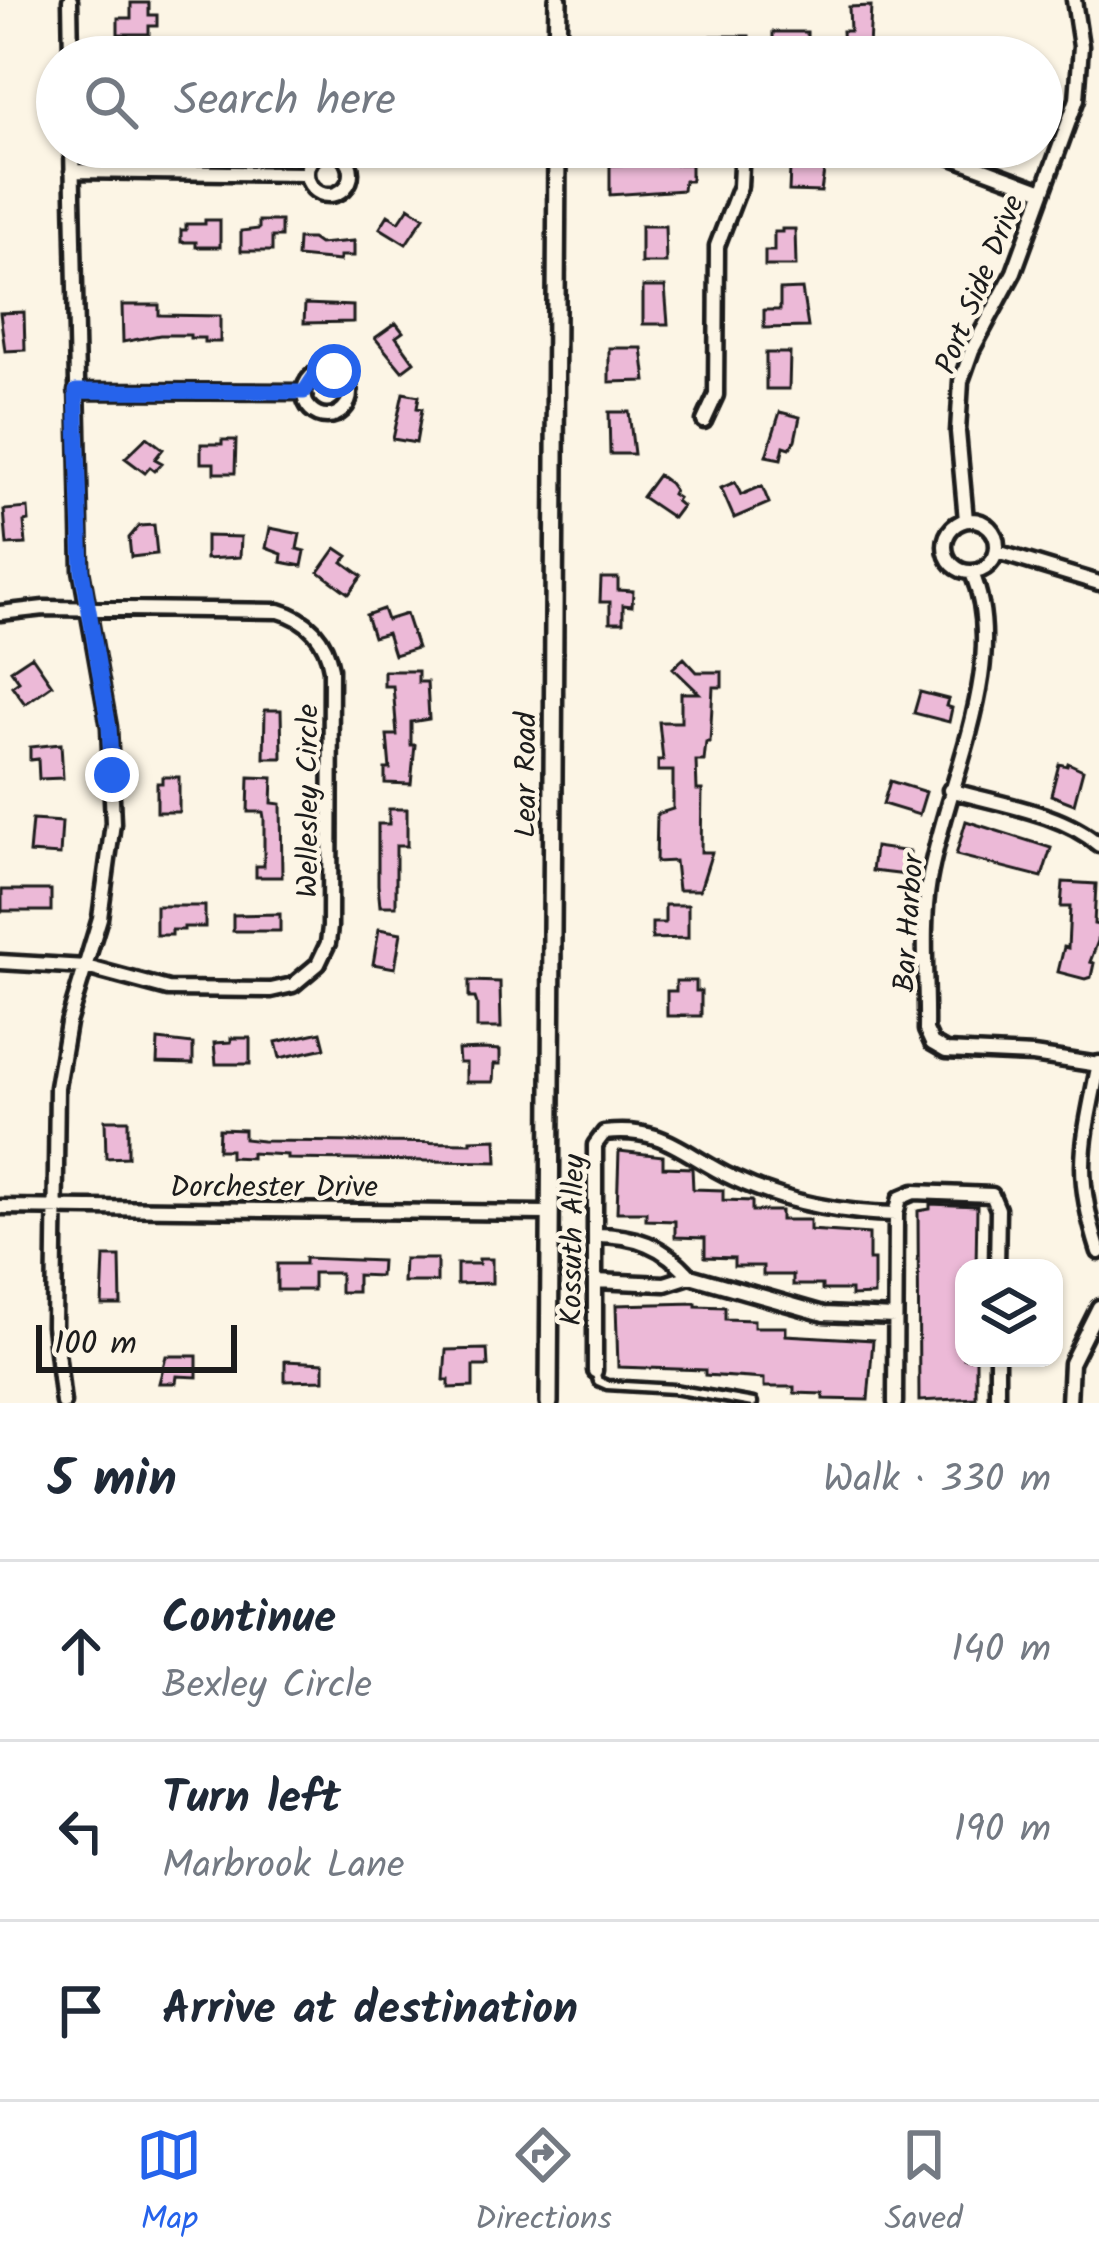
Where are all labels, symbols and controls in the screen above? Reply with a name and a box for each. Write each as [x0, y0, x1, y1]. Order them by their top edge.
search box [36, 36, 1063, 168]
text: Search here [174, 66, 396, 138]
icon: search [78, 69, 144, 135]
street label: Port Side Drive [923, 188, 1039, 382]
route start [307, 344, 361, 398]
street label: Wellesley Circle [285, 704, 333, 898]
street label: Lear Road [503, 711, 551, 838]
route end [85, 748, 139, 802]
street label: Bar Harbor [881, 850, 939, 994]
street label: Kossuth Alley [549, 1153, 600, 1326]
street label: Dorchester Drive [170, 1164, 378, 1212]
map controls [955, 1259, 1063, 1367]
button: layers [955, 1259, 1063, 1367]
scale bar [36, 1319, 237, 1372]
text: 100 m [54, 1319, 137, 1372]
text: 5 min [48, 1441, 177, 1522]
text: Walk · 330 m [823, 1450, 1051, 1512]
text: Continue [162, 1584, 336, 1656]
icon: ahead [48, 1618, 114, 1684]
text: 140 m [951, 1620, 1051, 1682]
text: Bexley Circle [162, 1656, 372, 1718]
text: Turn left [162, 1764, 341, 1836]
icon: left [48, 1798, 114, 1864]
text: 190 m [954, 1800, 1051, 1862]
text: Marbrook Lane [162, 1836, 405, 1898]
text: Arrive at destination [162, 1975, 578, 2047]
icon: arrive [48, 1978, 114, 2044]
tab: Map [136, 2122, 202, 2247]
tab: Directions [475, 2122, 612, 2247]
tab: Saved [884, 2122, 963, 2247]

